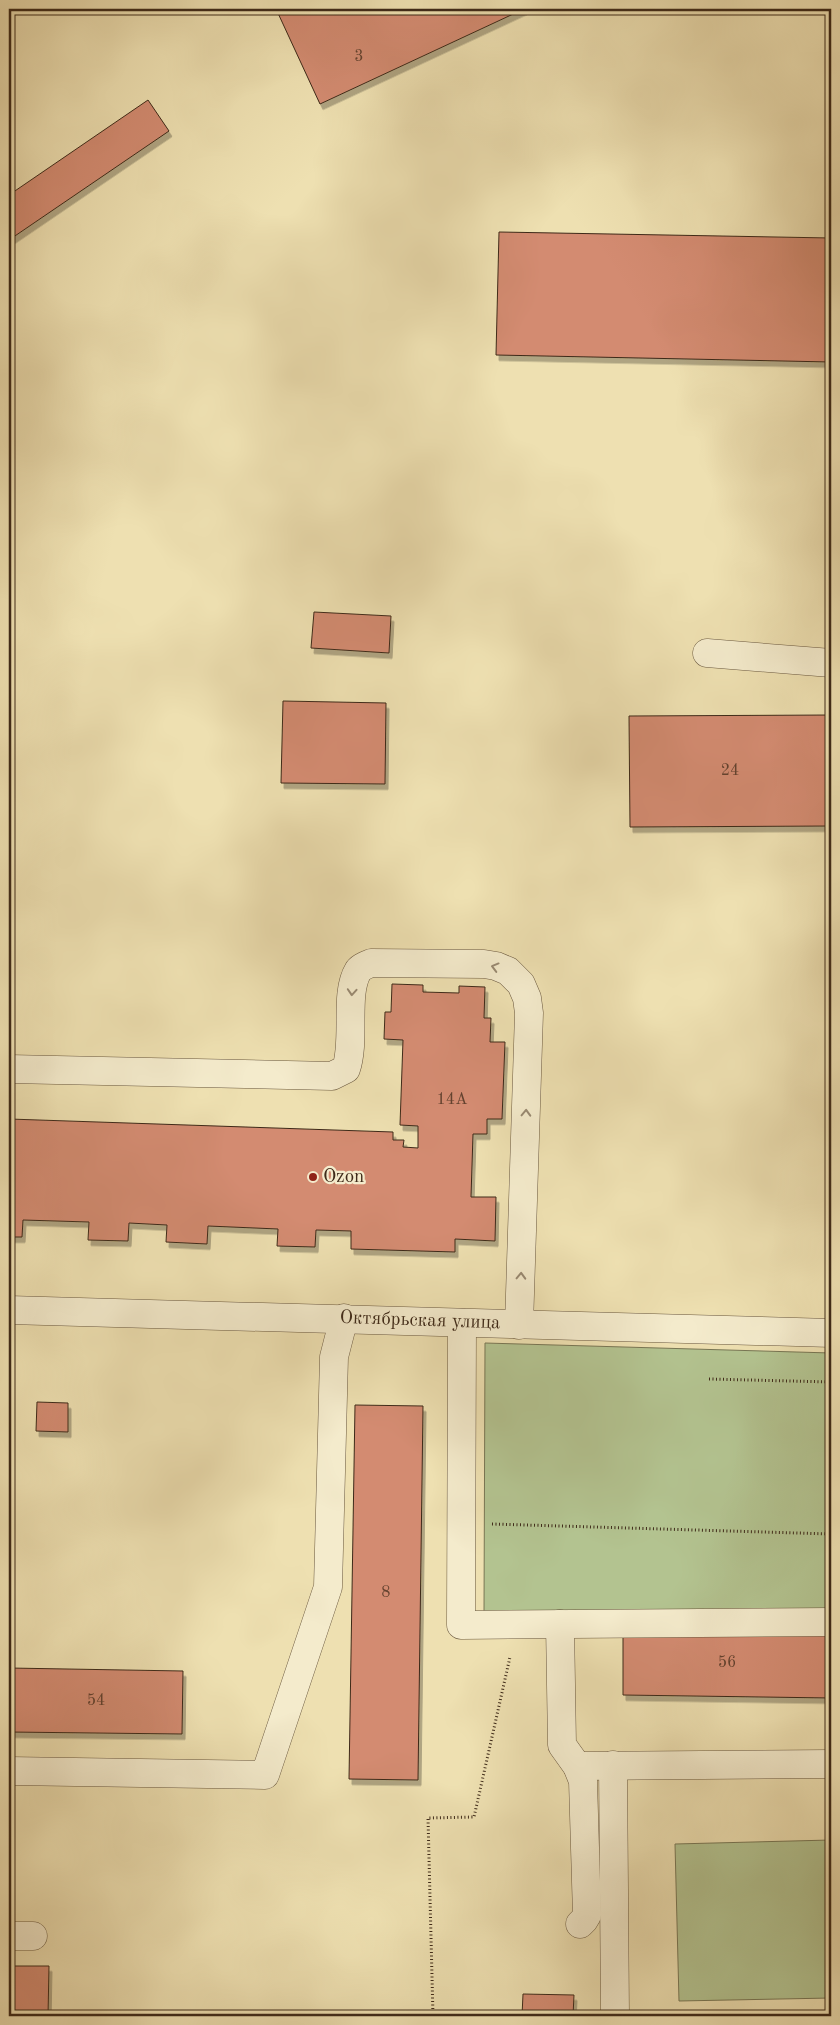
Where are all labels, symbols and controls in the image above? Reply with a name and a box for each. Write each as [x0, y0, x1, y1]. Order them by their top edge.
house number: 3 [354, 49, 364, 65]
house number: 24 [721, 763, 739, 779]
one-way arrow [491, 962, 500, 973]
one-way arrow [347, 988, 358, 996]
house number: 14А [437, 1092, 467, 1108]
one-way arrow [521, 1109, 531, 1117]
place label: Ozon [323, 1168, 364, 1187]
marker: Ozon [307, 1171, 319, 1183]
one-way arrow [516, 1272, 526, 1280]
street label: Октябрьская улица [339, 1309, 501, 1333]
house number: 8 [381, 1585, 391, 1601]
house number: 56 [718, 1655, 736, 1671]
house number: 54 [87, 1693, 105, 1709]

